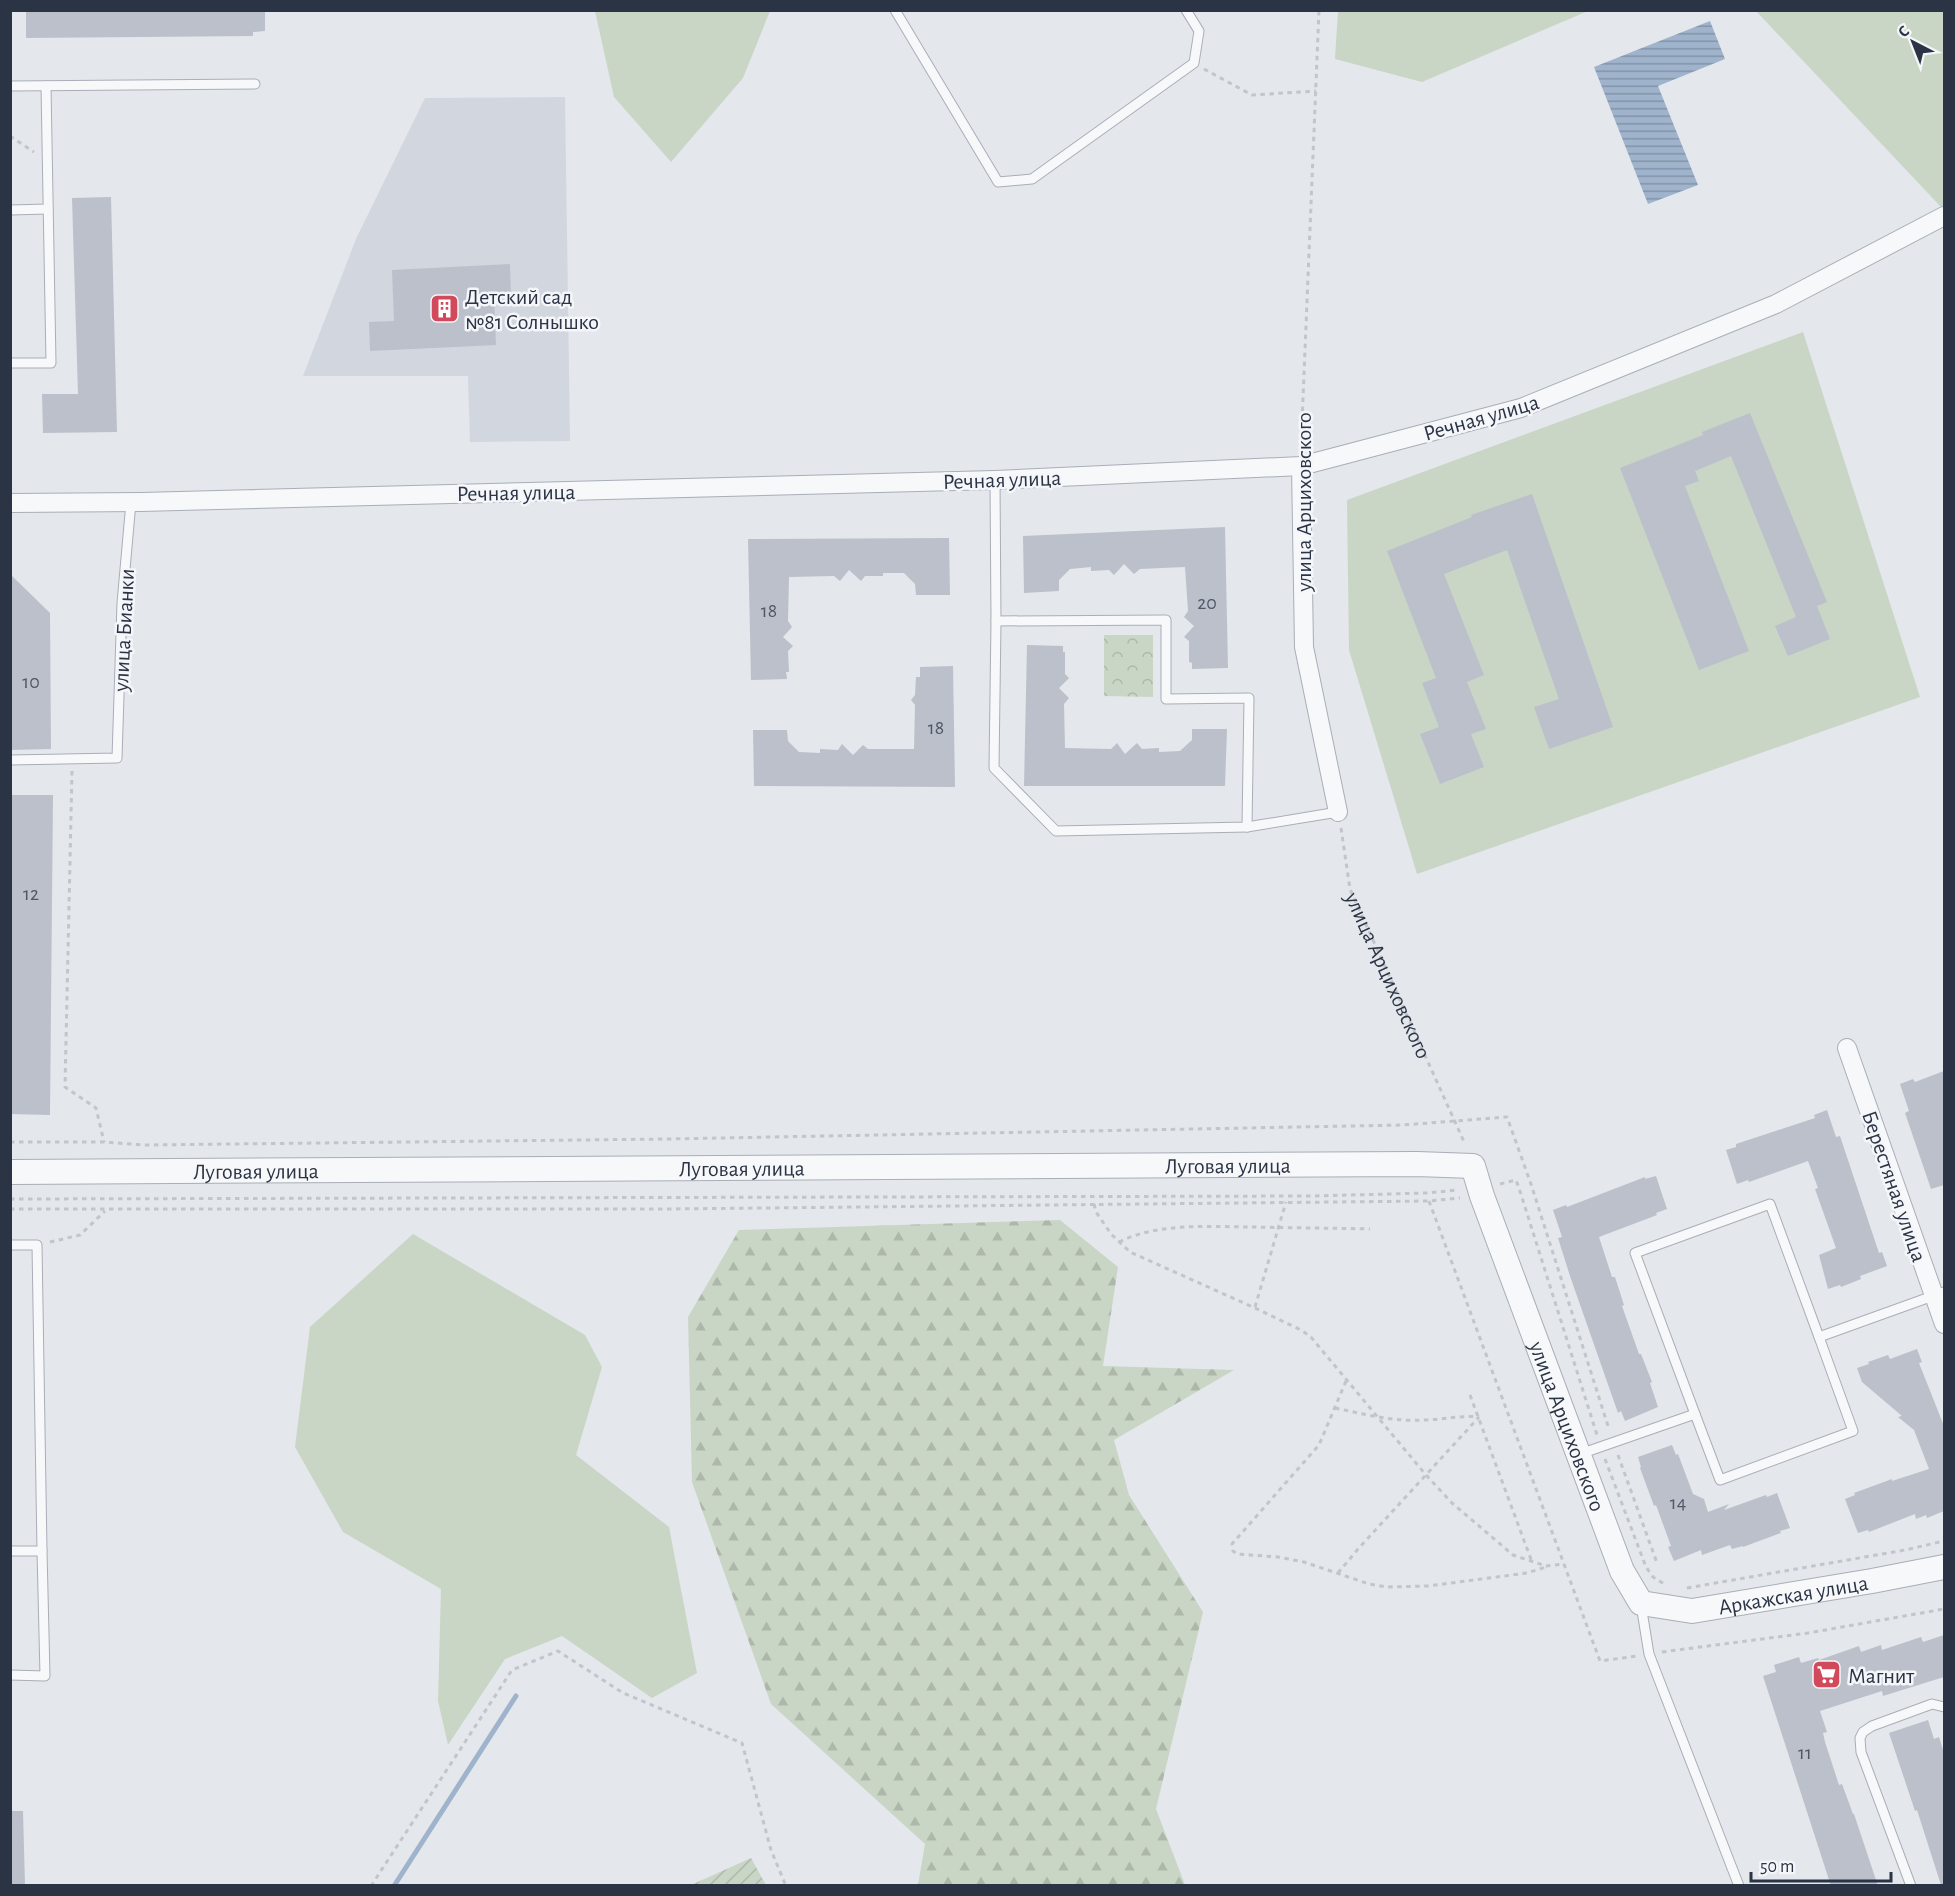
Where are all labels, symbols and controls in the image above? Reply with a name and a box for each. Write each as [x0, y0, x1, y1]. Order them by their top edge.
north arrow [1883, 12, 1943, 72]
text: С [1895, 23, 1912, 41]
place label: Детский сад №81 Солнышко [465, 286, 599, 333]
building icon: Детский сад №81 Солнышко [428, 293, 460, 325]
street label: Речная улица [1421, 391, 1541, 445]
street label: улица Арциховского [1293, 412, 1315, 593]
street label: Речная улица [942, 467, 1062, 493]
street label: Речная улица [456, 481, 576, 505]
street label: улица Бианки [110, 568, 138, 693]
house number: 20 [1197, 593, 1217, 613]
house number: 18 [761, 601, 777, 621]
house number: 10 [22, 672, 40, 692]
house number: 18 [928, 718, 944, 738]
house number: 12 [23, 884, 39, 904]
street label: улица Арциховского [1341, 888, 1435, 1062]
street label: Берестяная улица [1858, 1108, 1930, 1265]
street label: Луговая улица [1165, 1155, 1291, 1177]
street label: Луговая улица [679, 1157, 805, 1180]
street label: Луговая улица [193, 1160, 319, 1183]
street label: улица Арциховского [1525, 1338, 1609, 1514]
house number: 14 [1670, 1493, 1686, 1513]
street label: Аркажская улица [1717, 1572, 1870, 1618]
supermarket icon: Магнит [1811, 1659, 1843, 1691]
place label: Магнит [1848, 1665, 1915, 1687]
house number: 11 [1798, 1743, 1812, 1763]
scale bar [1751, 1845, 1890, 1883]
text: 50 m [1760, 1858, 1794, 1876]

